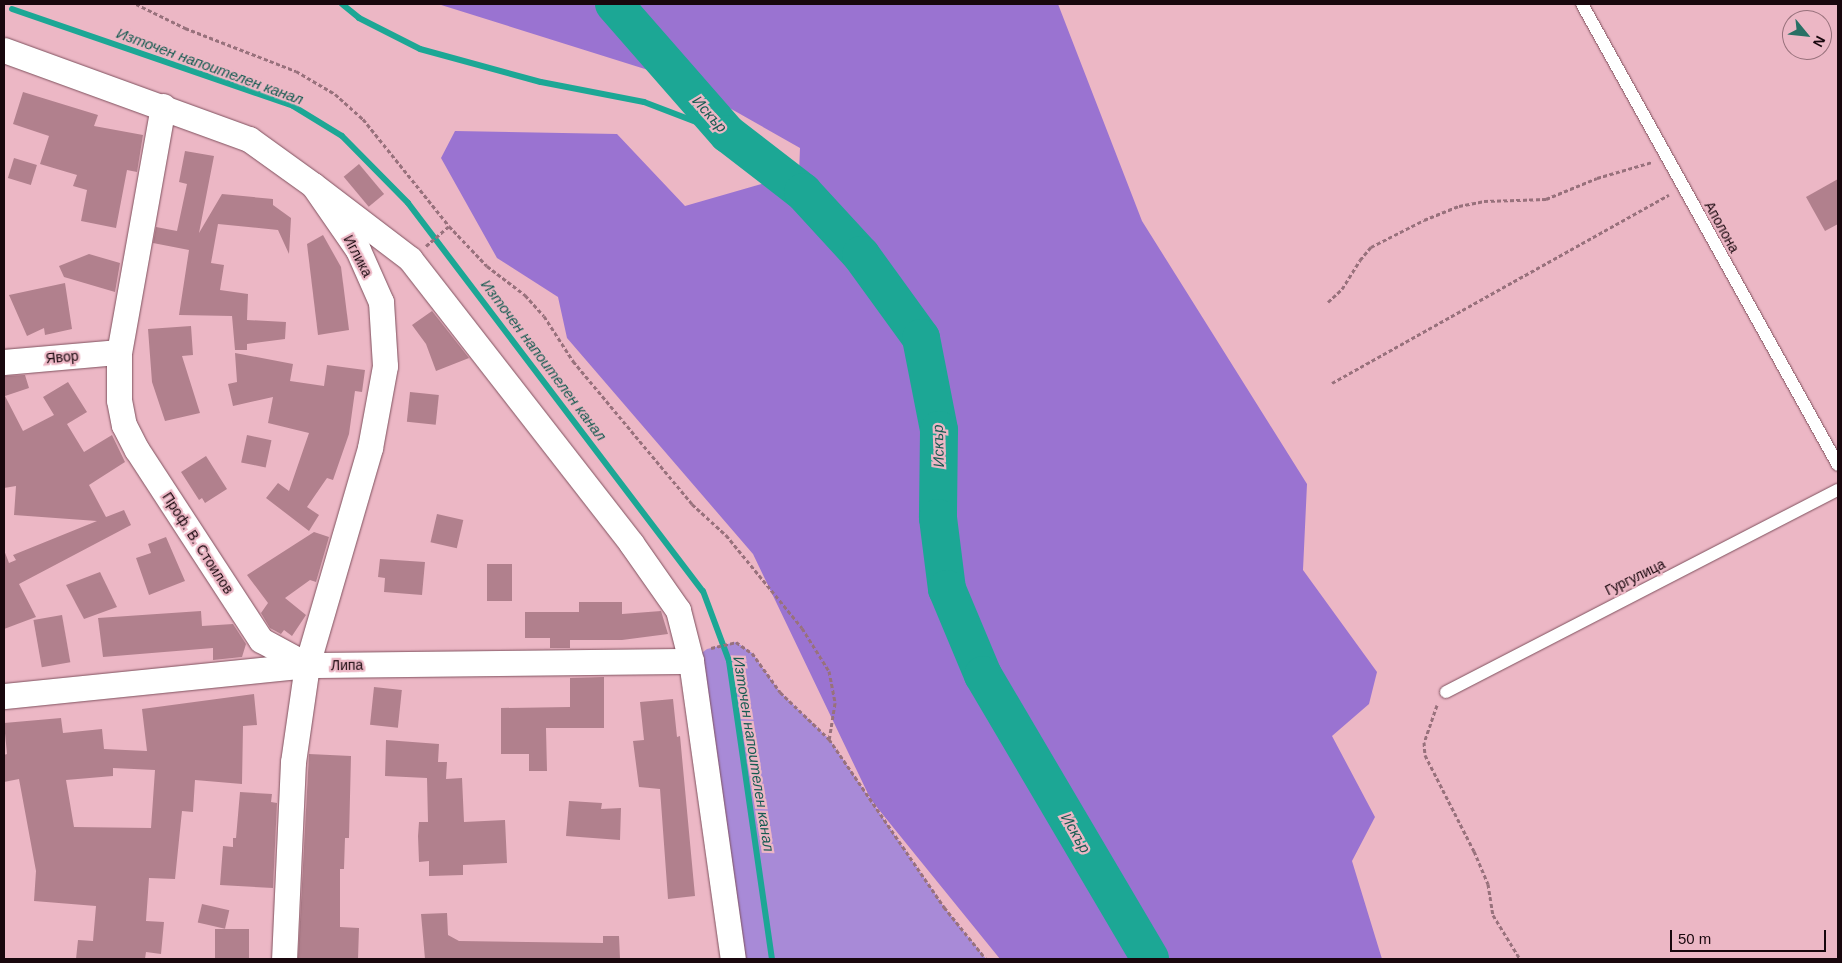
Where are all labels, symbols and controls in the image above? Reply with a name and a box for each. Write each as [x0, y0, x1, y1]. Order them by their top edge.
north arrow [1782, 10, 1832, 60]
water label: Източен напоителен канал [114, 24, 306, 108]
text: N [1810, 33, 1829, 50]
water label: Искър [689, 92, 731, 136]
street label: Аполона [1701, 198, 1743, 256]
street label: Иглика [340, 232, 376, 280]
water label: Източен напоителен канал [477, 276, 611, 444]
street label: Явор [45, 347, 79, 367]
water label: Искър [928, 424, 948, 468]
street label: Проф. В. Стоилов [159, 489, 237, 597]
street label: Гургулица [1602, 555, 1668, 599]
water label: Източен напоителен канал [730, 655, 778, 853]
street label: Липа [331, 656, 363, 674]
water label: Искър [1057, 810, 1095, 856]
scale bar [1672, 920, 1828, 952]
text: 50 m [1678, 930, 1711, 947]

